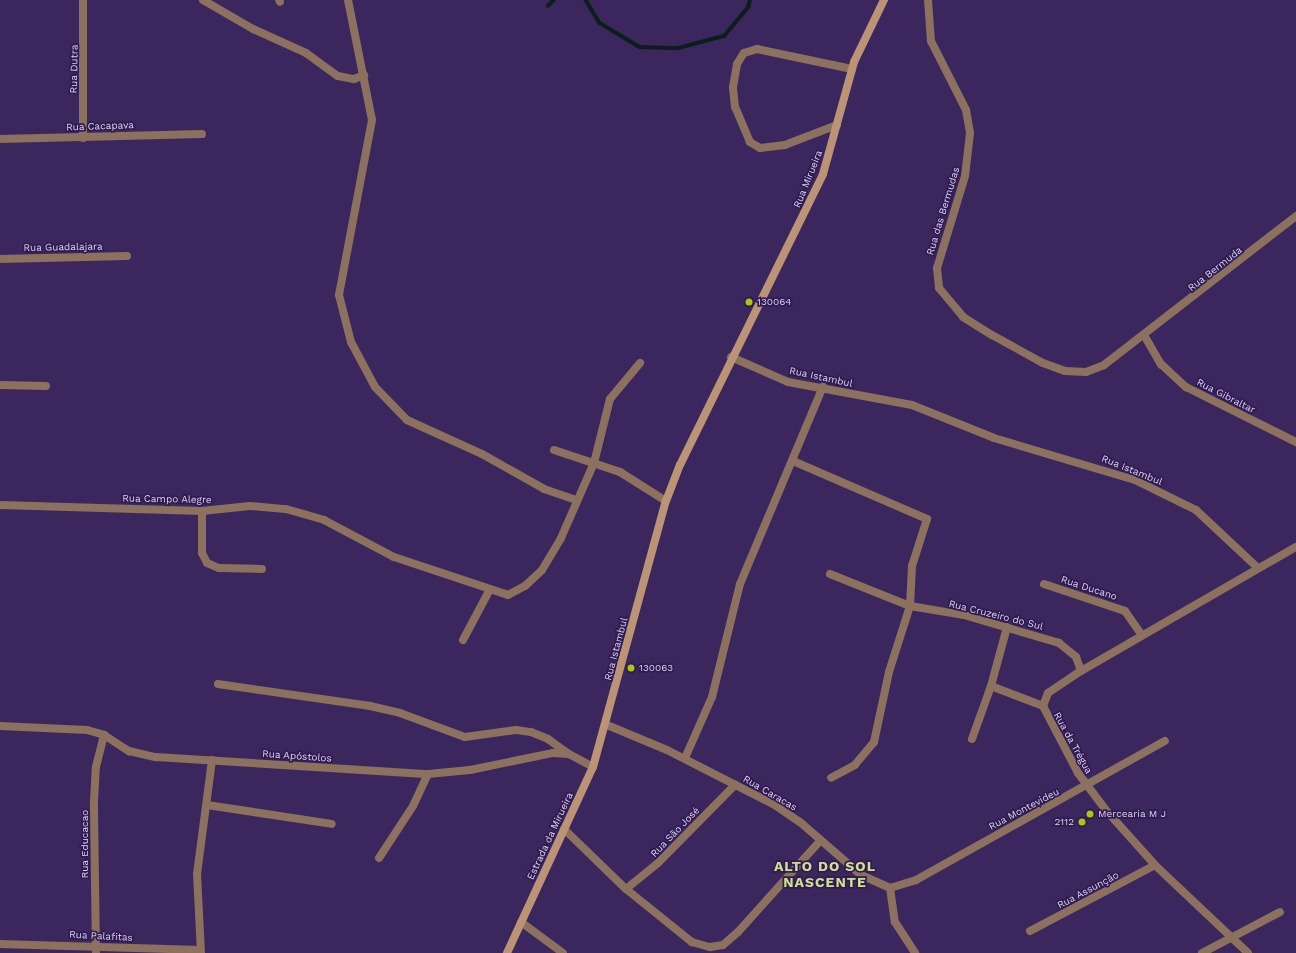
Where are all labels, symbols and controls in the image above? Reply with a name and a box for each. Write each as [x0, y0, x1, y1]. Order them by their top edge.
street label: Rua Dutra [68, 44, 80, 94]
street label: Rua Cacapava [66, 119, 134, 133]
street label: Rua Mirueira [791, 148, 825, 210]
street label: Rua das Bermudas [924, 165, 962, 257]
street label: Rua Guadalajara [23, 240, 103, 254]
street label: Rua Bermuda [1185, 244, 1245, 294]
place label: 130064 [757, 296, 791, 308]
marker: 130064 [744, 297, 754, 307]
street label: Rua Istambul [788, 364, 854, 390]
street label: Rua Gibraltar [1195, 376, 1257, 416]
street label: Rua Istambul [1100, 452, 1164, 488]
street label: Rua Campo Alegre [122, 492, 212, 506]
street label: Rua Ducano [1059, 573, 1119, 603]
street label: Rua Cruzeiro do Sul [947, 597, 1045, 633]
street label: Rua Istambul [602, 616, 630, 682]
place label: 130063 [639, 662, 673, 674]
marker: 130063 [626, 663, 636, 673]
street label: Rua da Trégua [1051, 710, 1095, 776]
street label: Rua Apóstolos [261, 748, 333, 764]
street label: Rua Caracas [741, 773, 799, 813]
street label: Rua Montevideu [987, 785, 1061, 833]
street label: Estrada da Mirueira [524, 790, 576, 882]
street label: Rua São José [648, 804, 702, 860]
place label: Mercearia M J [1098, 808, 1167, 820]
marker: Mercearia M J [1085, 809, 1095, 819]
street label: Rua Educacao [79, 810, 91, 878]
place label: 2112 [1055, 816, 1074, 828]
marker: 2112 [1077, 817, 1087, 827]
district label: ALTO DO SOL NASCENTE [774, 858, 876, 890]
street label: Rua Assunção [1055, 869, 1121, 911]
street label: Rua Palafitas [69, 928, 133, 944]

